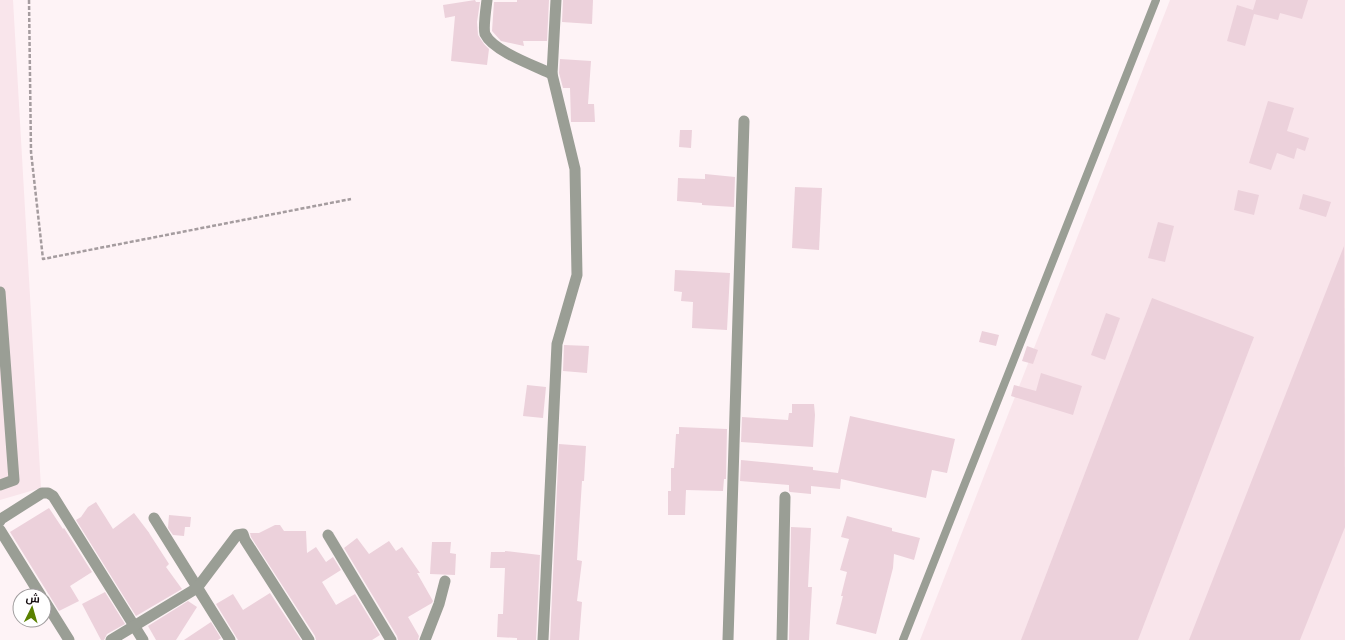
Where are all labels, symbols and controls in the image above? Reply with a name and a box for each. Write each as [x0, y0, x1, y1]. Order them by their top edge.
north arrow [12, 588, 52, 628]
text: ش [25, 589, 41, 606]

